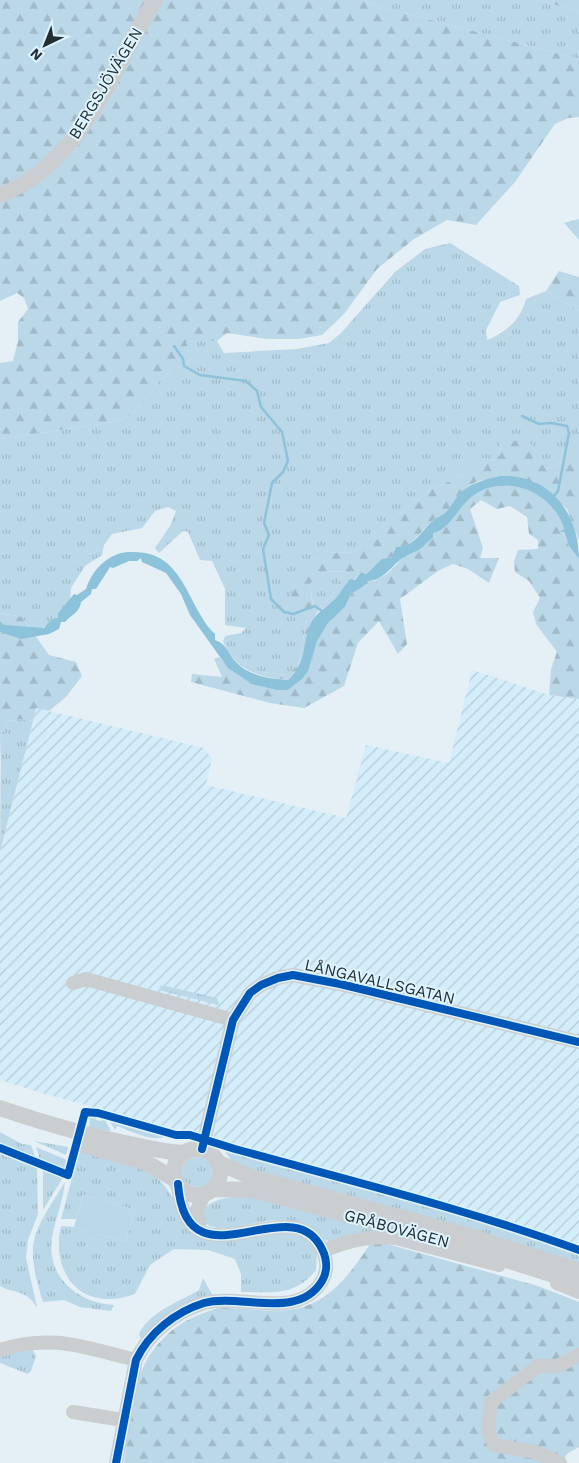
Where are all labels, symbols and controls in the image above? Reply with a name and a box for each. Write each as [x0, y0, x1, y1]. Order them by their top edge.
north arrow [20, 20, 70, 70]
street label: BERGSJÖVÄGEN [65, 24, 146, 143]
text: N [27, 45, 45, 64]
street label: LÅNGAVALLSGATAN [303, 955, 457, 1008]
street label: GRÅBOVÄGEN [342, 1205, 452, 1252]

